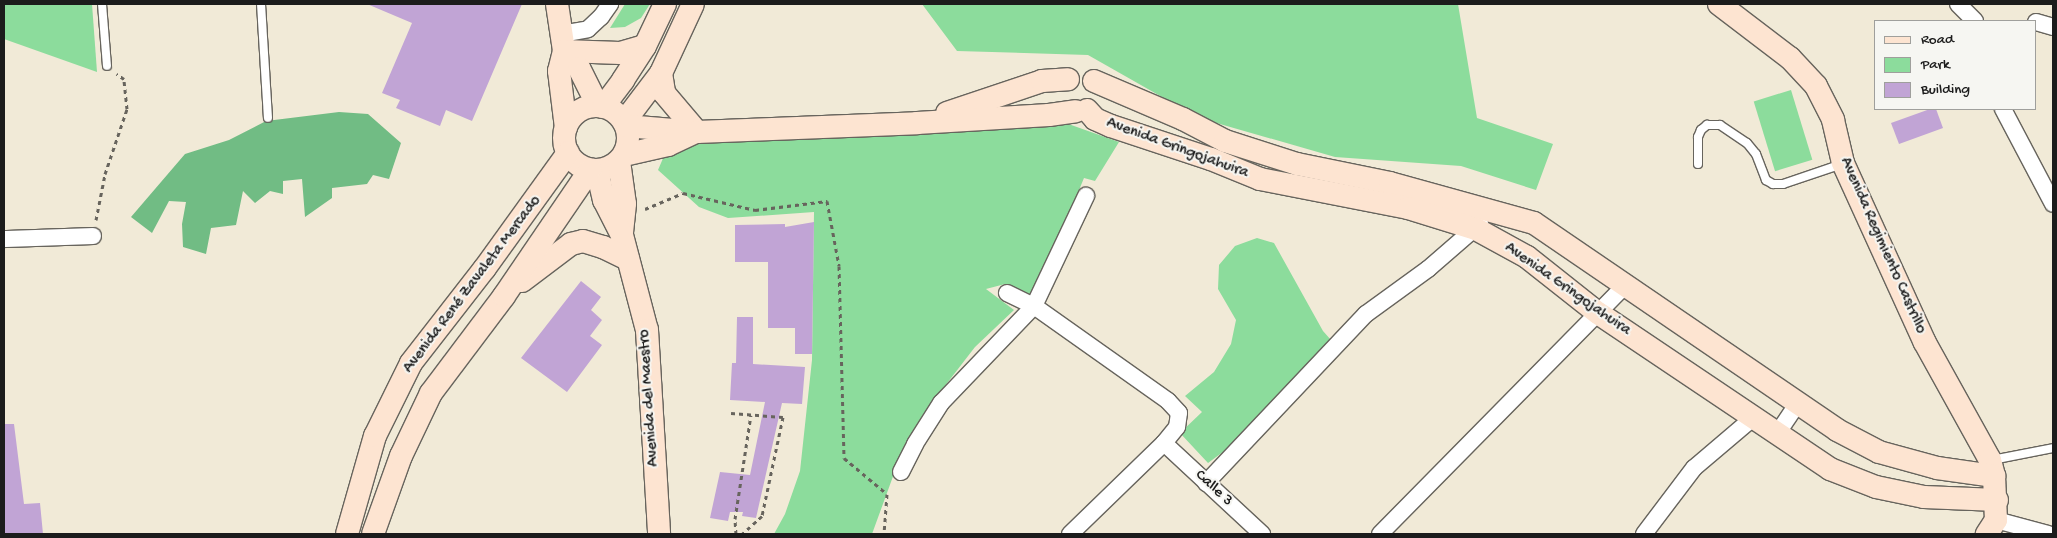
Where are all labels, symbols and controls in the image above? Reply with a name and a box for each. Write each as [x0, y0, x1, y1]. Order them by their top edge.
legend [1874, 20, 2037, 110]
text: Road [1921, 31, 1954, 49]
text: Park [1921, 56, 1950, 74]
text: Building [1921, 81, 1970, 99]
street label: Avenida Gringojahuira [1103, 114, 1251, 184]
street label: Avenida Regimiento Castrillo [1834, 155, 1930, 337]
street label: Avenida René Zavaleta Mercado [400, 192, 546, 378]
street label: Avenida Gringojahuira [1500, 239, 1634, 341]
street label: Avenida del Maestro [636, 329, 664, 467]
street label: Calle 3 [1190, 467, 1236, 511]

